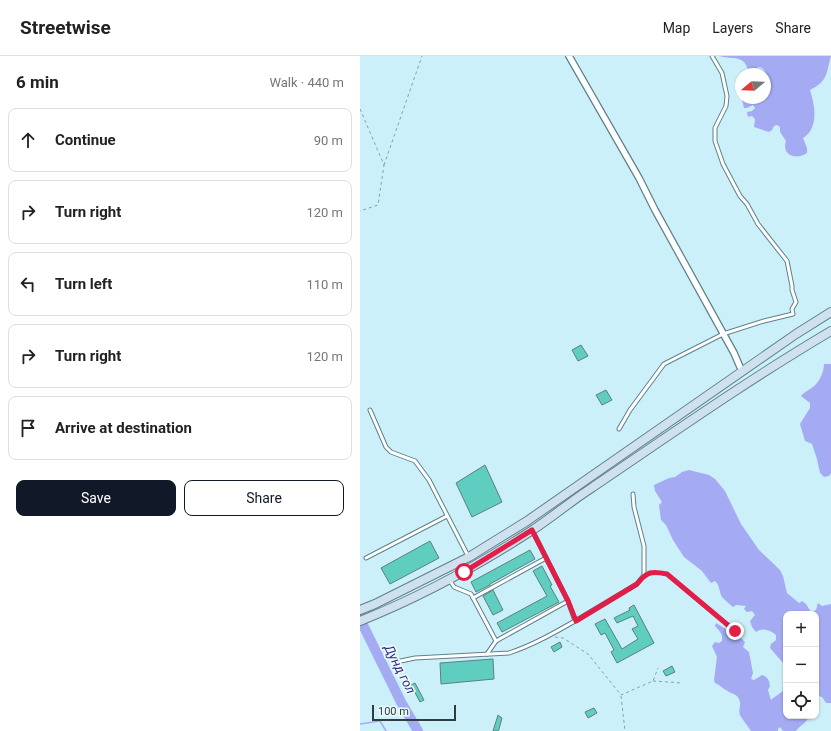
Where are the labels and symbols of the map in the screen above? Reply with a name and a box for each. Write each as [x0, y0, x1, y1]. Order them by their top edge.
north arrow [735, 68, 771, 104]
route start [455, 563, 473, 581]
route end [726, 622, 744, 640]
water label: Дунд гол [381, 641, 419, 696]
scale bar [372, 703, 456, 722]

